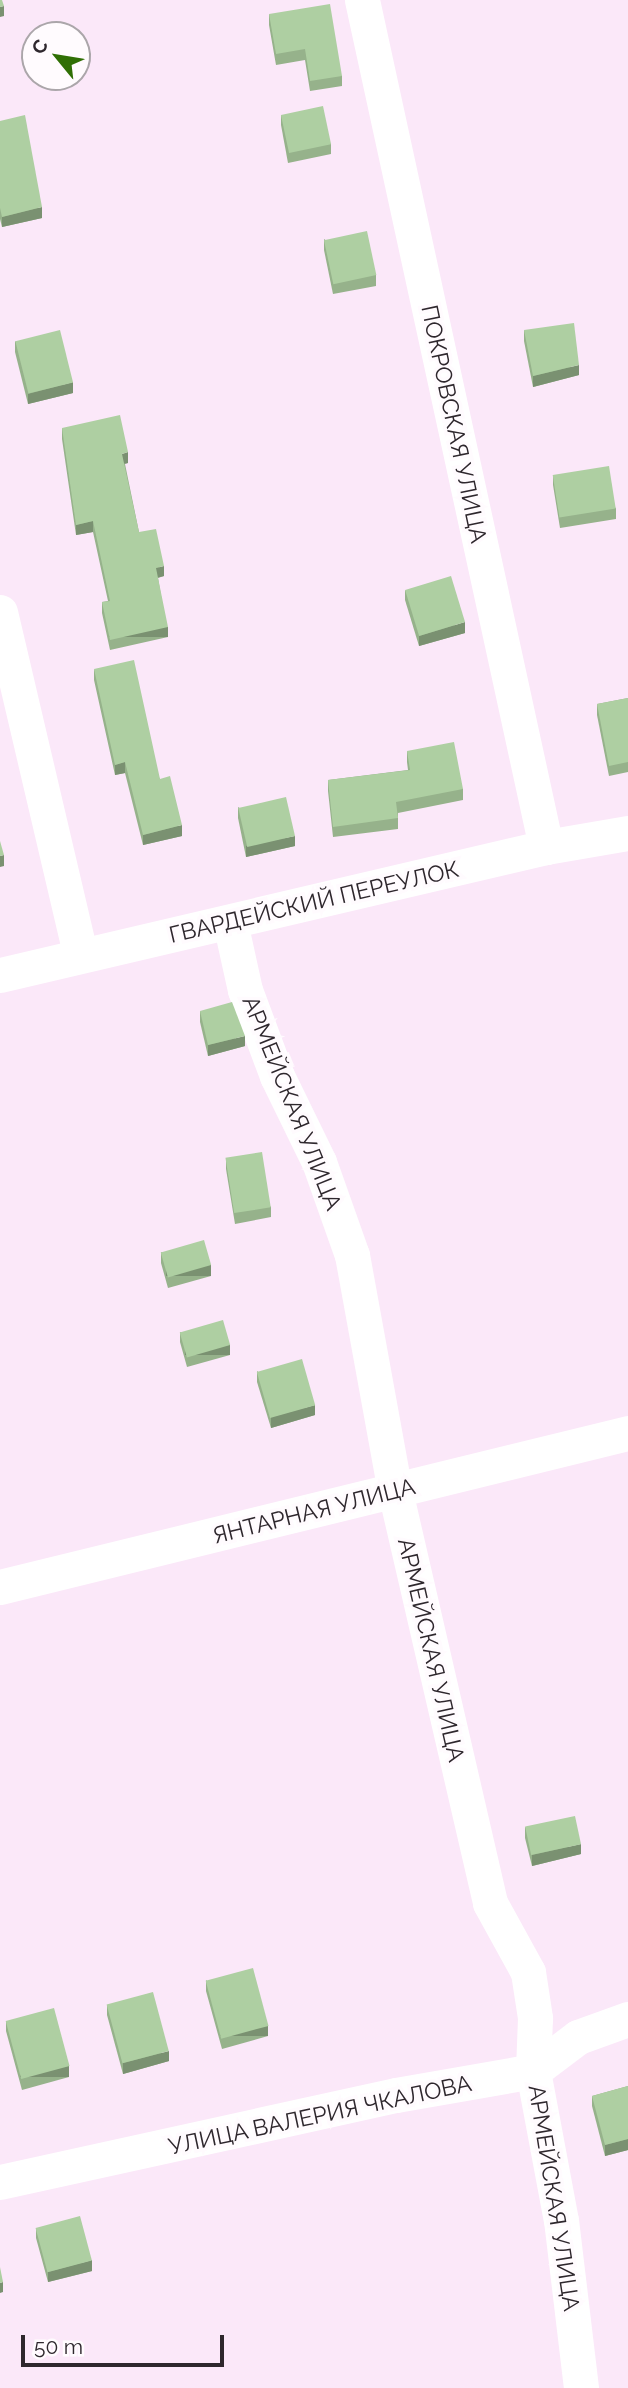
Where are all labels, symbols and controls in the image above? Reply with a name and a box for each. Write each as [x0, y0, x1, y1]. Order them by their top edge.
north arrow [21, 21, 91, 91]
text: С [27, 35, 52, 58]
street label: ПОКРОВСКАЯ УЛИЦА [415, 303, 493, 545]
street label: ГВАРДЕЙСКИЙ ПЕРЕУЛОК [166, 855, 462, 949]
street label: АРМЕЙСКАЯ УЛИЦА [236, 992, 348, 1214]
street label: ЯНТАРНАЯ УЛИЦА [210, 1472, 418, 1550]
street label: АРМЕЙСКАЯ УЛИЦА [392, 1535, 470, 1765]
street label: УЛИЦА ВАЛЕРИЯ ЧКАЛОВА [166, 2069, 474, 2161]
street label: АРМЕЙСКАЯ УЛИЦА [522, 2083, 586, 2313]
scale bar [24, 2322, 228, 2366]
text: 50 m [34, 2334, 83, 2359]

